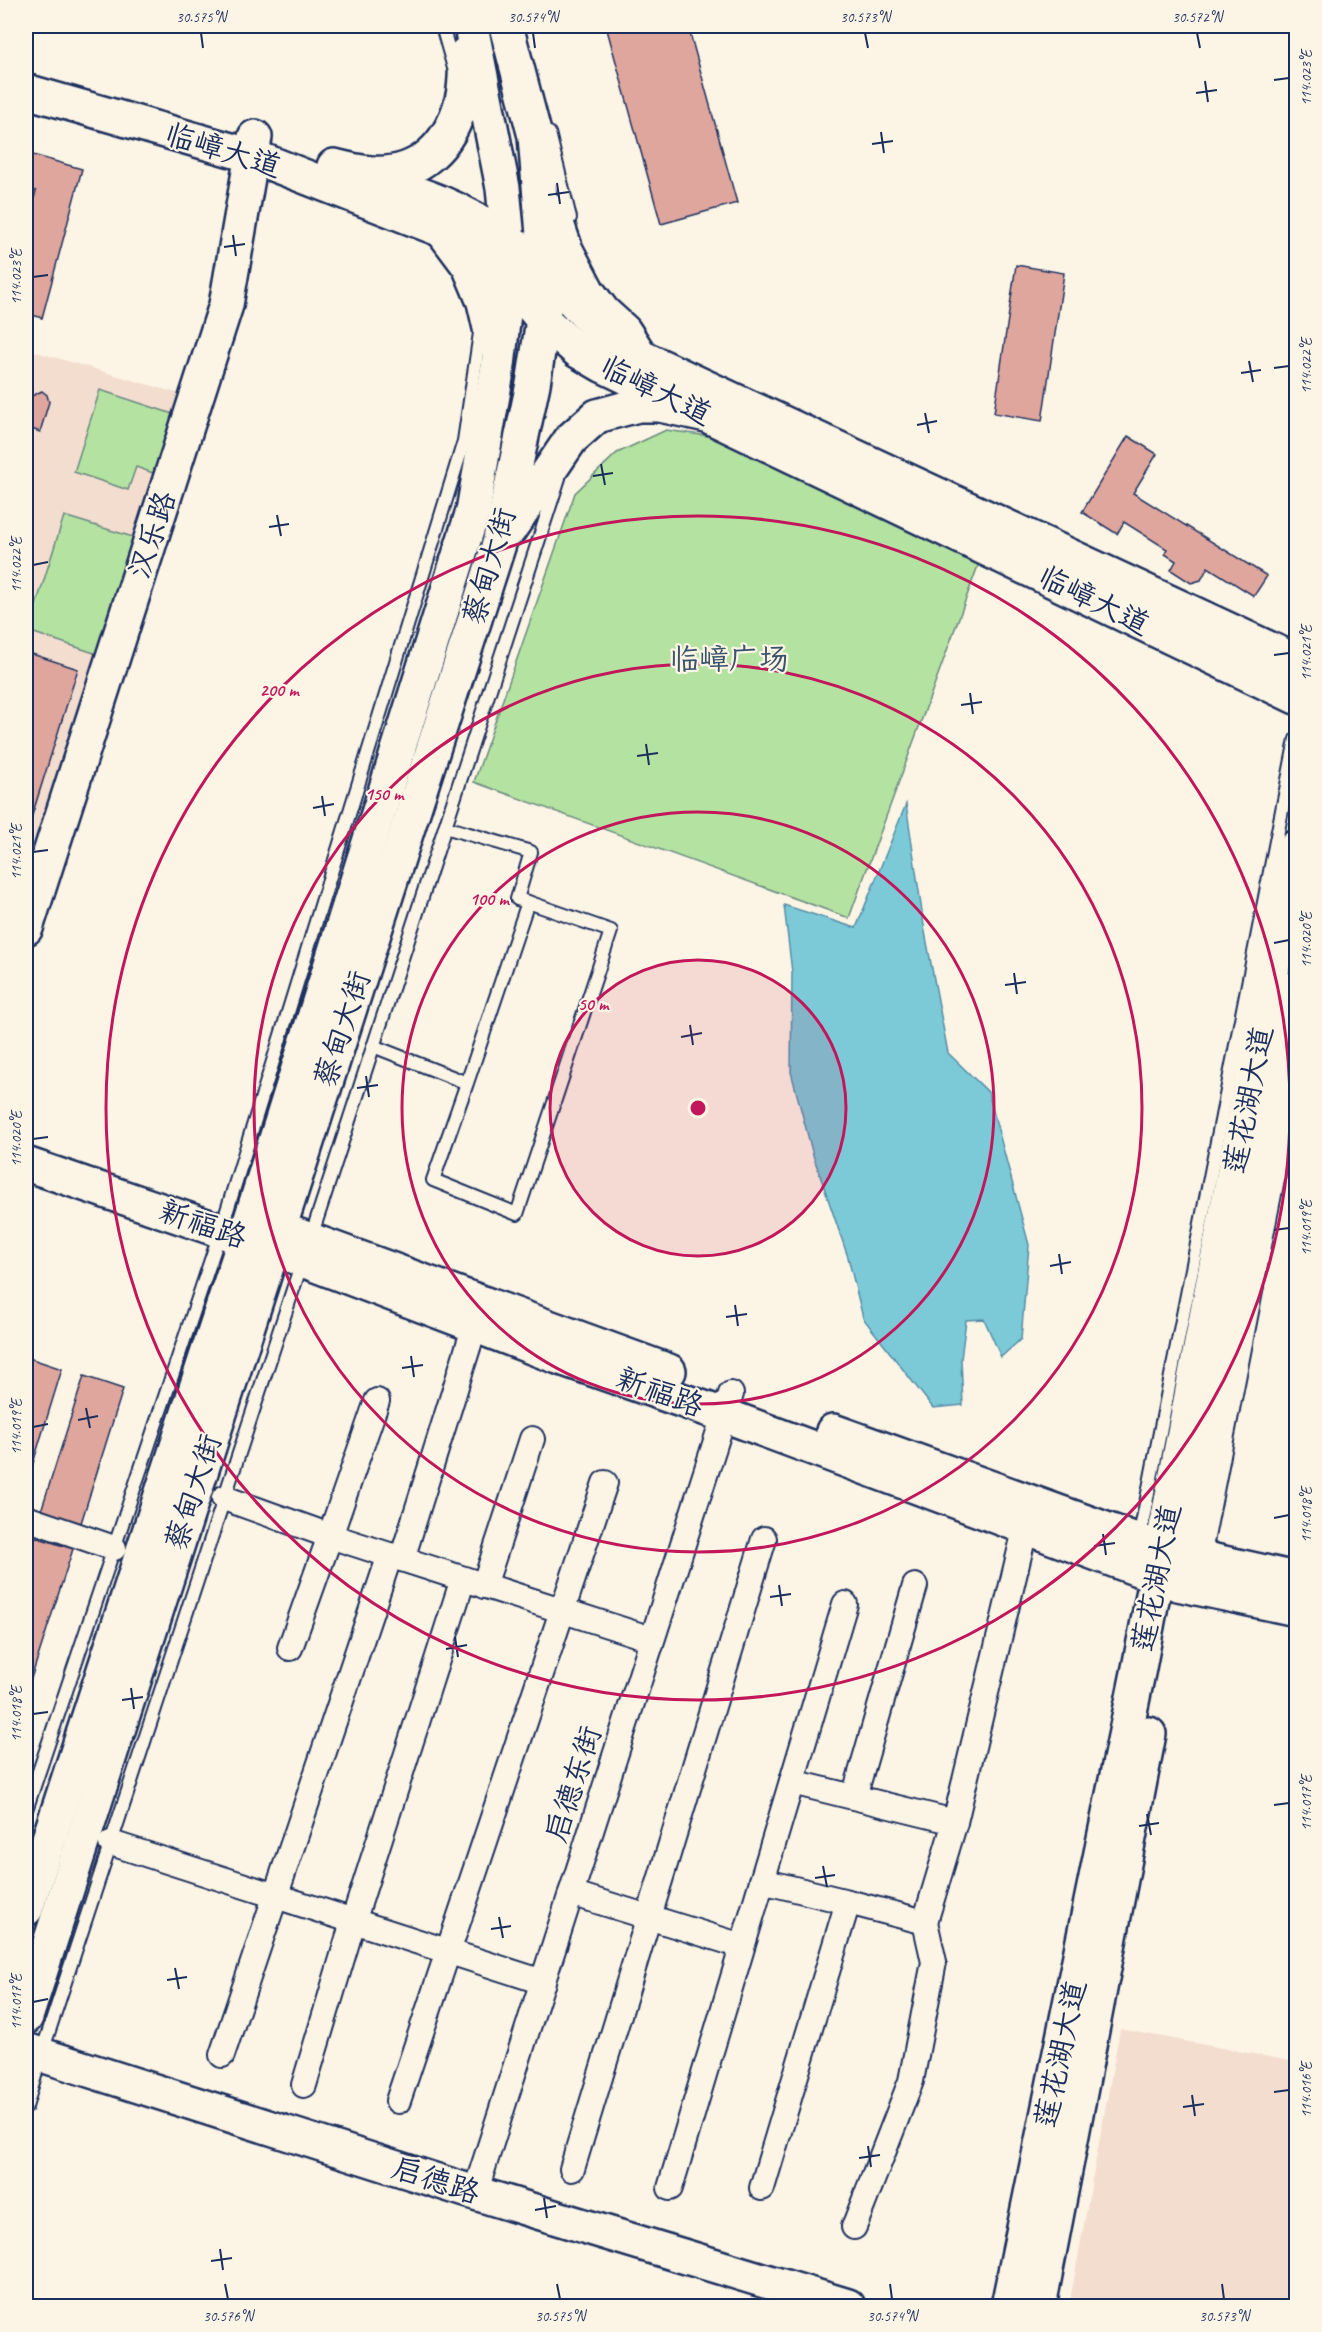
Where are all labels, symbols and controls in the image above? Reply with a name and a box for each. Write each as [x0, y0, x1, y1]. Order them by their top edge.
text: 30.575°N [176, 8, 229, 27]
text: 30.574°N [508, 8, 561, 27]
text: 30.573°N [840, 8, 893, 27]
text: 30.572°N [1172, 8, 1225, 27]
text: 114.023°E [1297, 48, 1316, 106]
street label: 临嶂大道 [160, 114, 286, 186]
text: 114.023°E [7, 247, 26, 305]
text: 114.022°E [1297, 336, 1316, 394]
street label: 临嶂大道 [594, 347, 718, 433]
street label: 汉乐路 [120, 486, 184, 584]
street label: 蔡甸大街 [454, 503, 524, 629]
text: 114.022°E [7, 535, 26, 593]
street label: 临嶂大道 [1032, 557, 1156, 643]
text: 114.021°E [1297, 623, 1316, 681]
park label: 临嶂广场 [669, 640, 789, 678]
text: 200 m [260, 679, 300, 701]
text: 150 m [365, 783, 405, 805]
text: 114.021°E [7, 822, 26, 880]
text: 100 m [470, 888, 510, 910]
text: 114.020°E [1297, 910, 1316, 968]
street label: 蔡甸大街 [305, 966, 379, 1092]
text: 50 m [578, 993, 610, 1015]
street label: 莲花湖大道 [1215, 1023, 1281, 1177]
centre of rings [688, 1098, 708, 1118]
text: 114.020°E [7, 1109, 26, 1167]
street label: 新福路 [154, 1191, 252, 1257]
text: 114.019°E [1297, 1198, 1316, 1256]
street label: 新福路 [611, 1359, 709, 1425]
text: 114.019°E [7, 1397, 26, 1455]
street label: 蔡甸大街 [156, 1429, 230, 1555]
text: 114.018°E [1297, 1485, 1316, 1543]
street label: 莲花湖大道 [1123, 1501, 1189, 1655]
text: 114.018°E [7, 1684, 26, 1742]
street label: 启德东街 [536, 1721, 610, 1847]
text: 114.017°E [1297, 1773, 1316, 1831]
text: 114.017°E [7, 1972, 26, 2030]
street label: 莲花湖大道 [1026, 1977, 1094, 2131]
text: 114.016°E [1297, 2060, 1316, 2118]
street label: 启德路 [387, 2148, 485, 2212]
text: 30.576°N [203, 2307, 256, 2326]
text: 30.575°N [535, 2307, 588, 2326]
text: 30.574°N [867, 2307, 920, 2326]
text: 30.573°N [1199, 2307, 1252, 2326]

